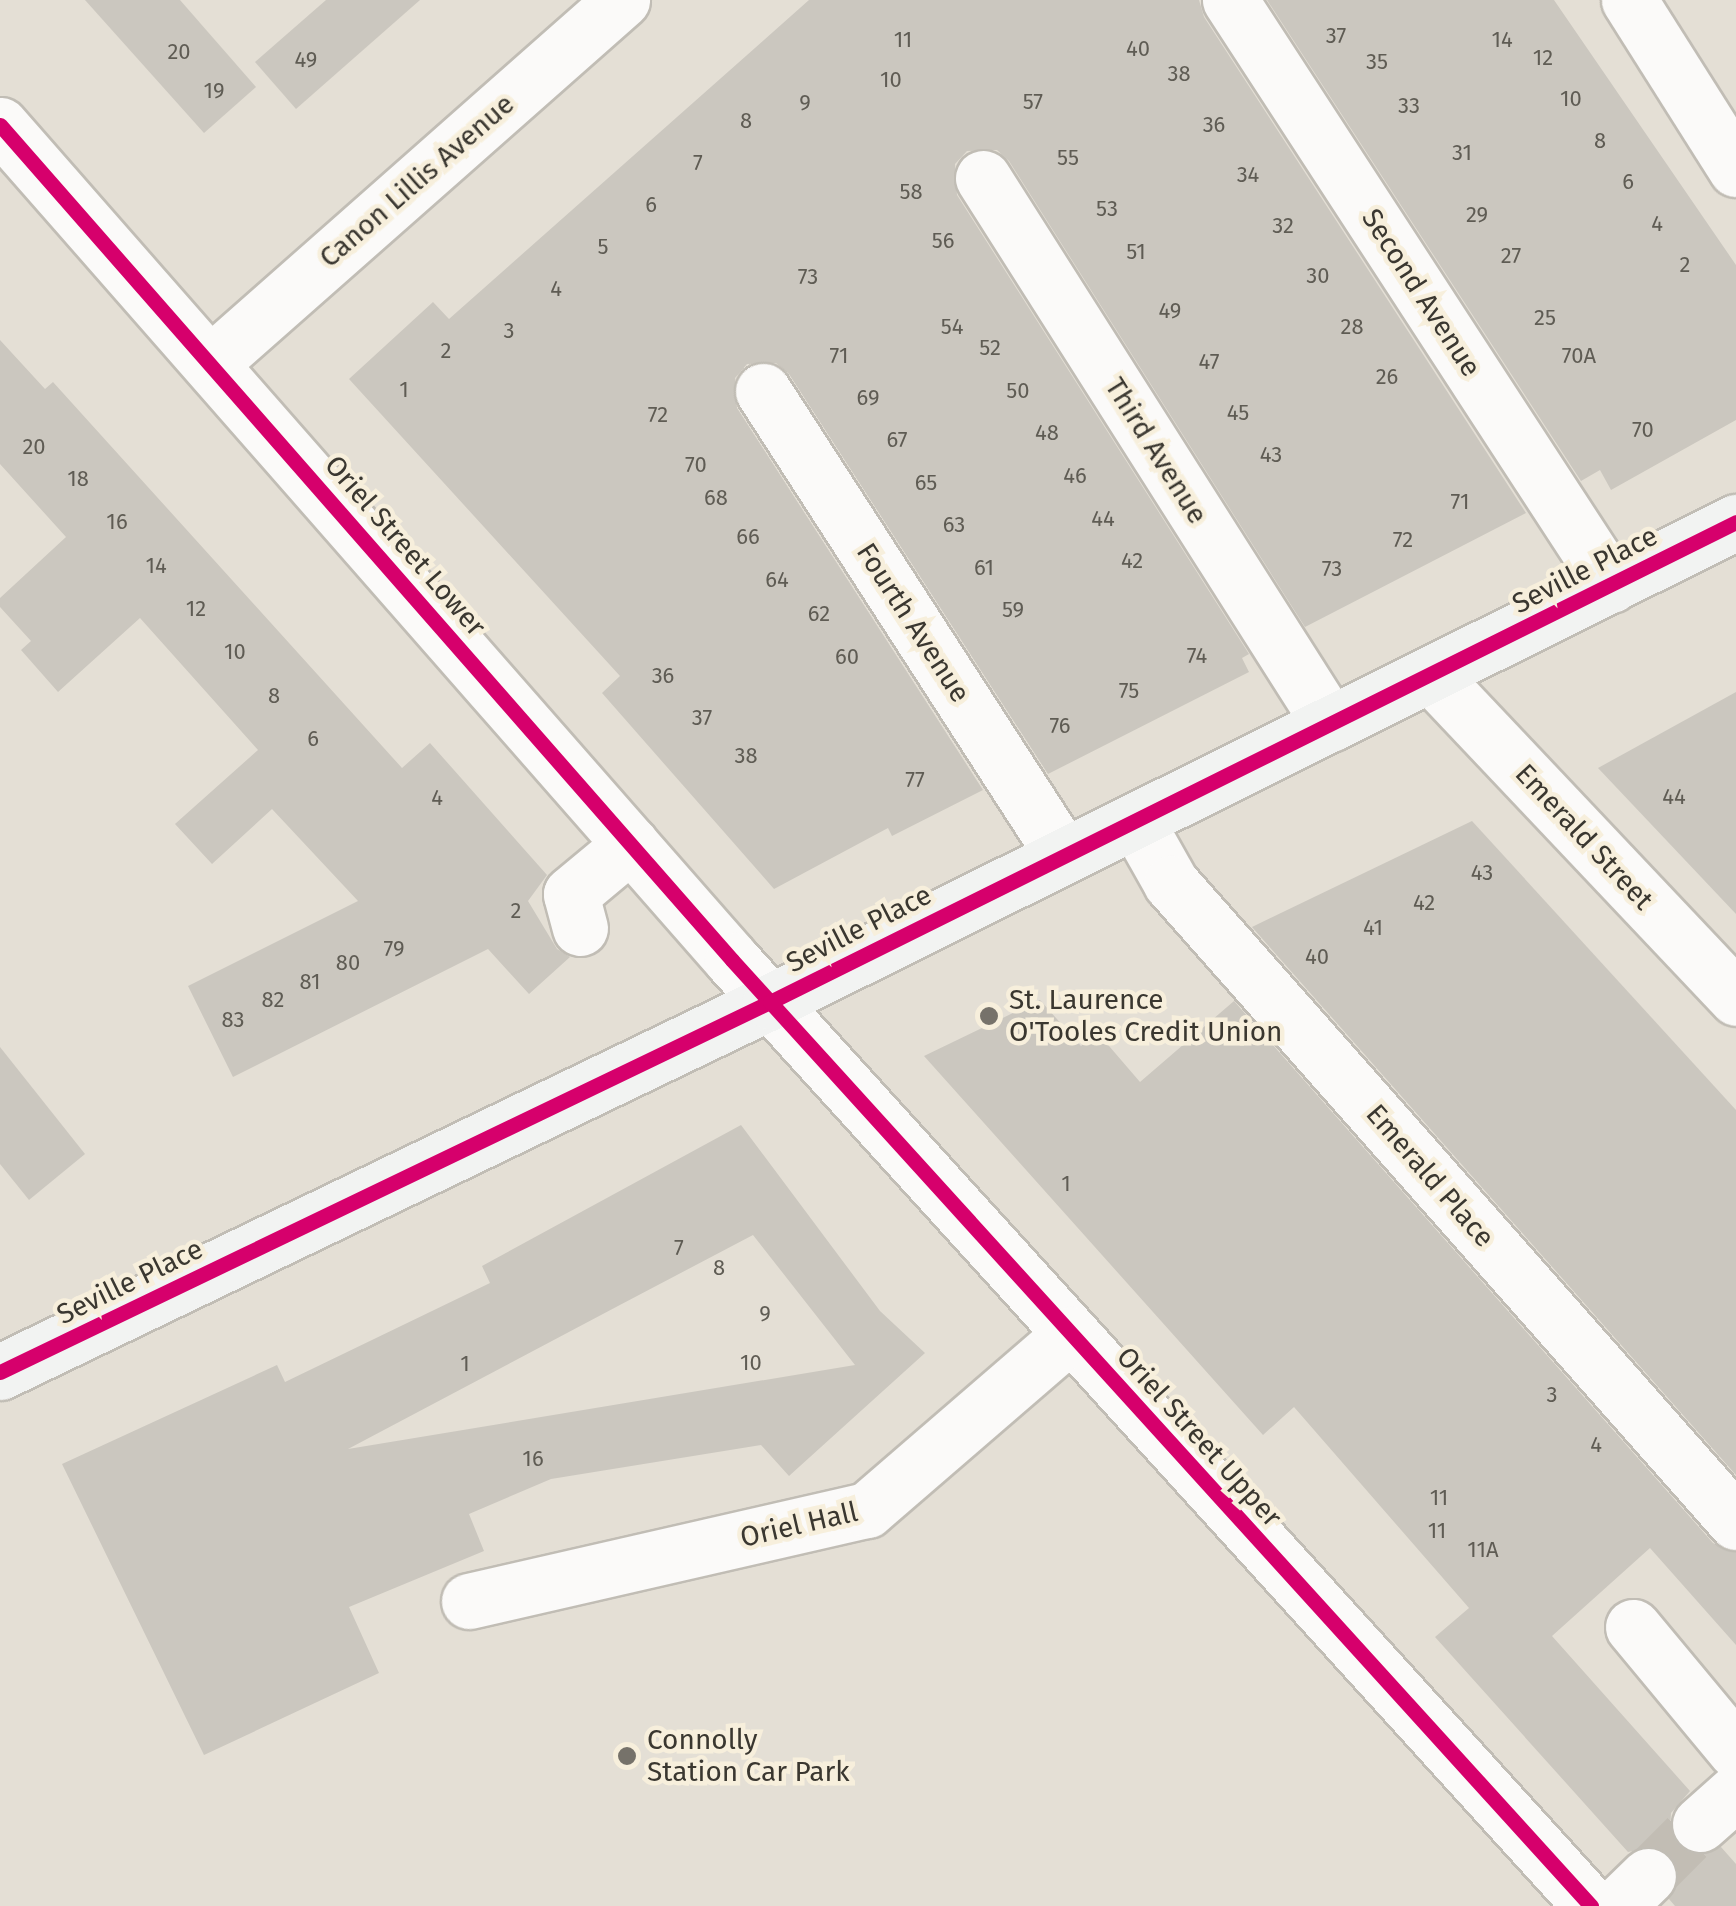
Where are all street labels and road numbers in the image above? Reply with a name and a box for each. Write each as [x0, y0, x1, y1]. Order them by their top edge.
street label: Canon Lillis Avenue [313, 87, 521, 275]
street label: Second Avenue [1354, 203, 1488, 383]
street label: Third Avenue [1098, 372, 1214, 530]
street label: Oriel Street Lower [318, 449, 492, 643]
street label: Seville Place [1507, 519, 1663, 621]
street label: Fourth Avenue [849, 537, 977, 709]
street label: Emerald Street [1508, 757, 1660, 917]
street label: Seville Place [781, 878, 937, 980]
street label: Emerald Place [1359, 1098, 1501, 1254]
street label: Seville Place [51, 1232, 209, 1332]
street label: Oriel Street Upper [1109, 1340, 1289, 1534]
street label: Oriel Hall [737, 1495, 861, 1555]

